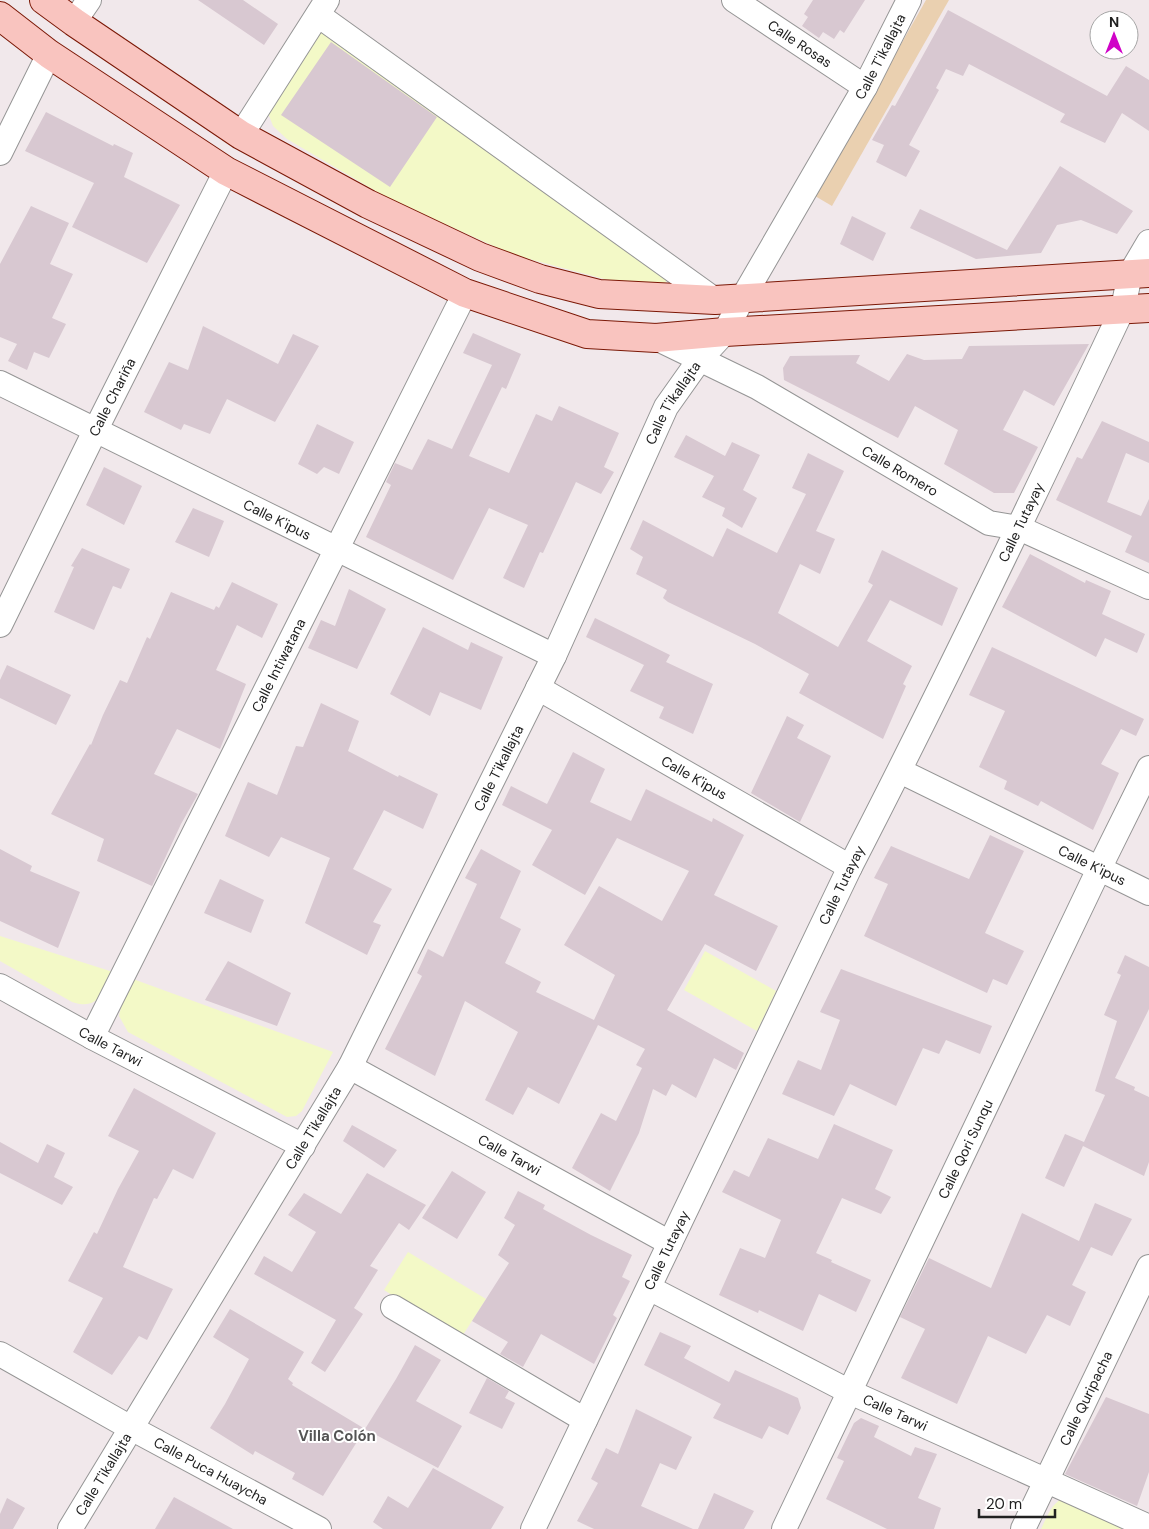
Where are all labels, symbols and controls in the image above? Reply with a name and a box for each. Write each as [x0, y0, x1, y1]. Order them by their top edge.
north arrow [1089, 10, 1139, 60]
street label: Calle T'ikallajta [851, 11, 910, 103]
text: N [1109, 13, 1119, 31]
street label: Calle Rosas [764, 16, 835, 72]
street label: Calle Chariña [85, 355, 139, 439]
street label: Calle T'ikallajta [641, 358, 705, 447]
street label: Calle Romero [859, 441, 941, 500]
street label: Calle Tutayay [994, 479, 1048, 565]
street label: Calle K'ipus [240, 495, 314, 544]
street label: Calle Intiwatana [247, 615, 309, 715]
street label: Calle T'ikallajta [469, 722, 527, 814]
street label: Calle K'ipus [658, 752, 730, 804]
street label: Calle K'ipus [1055, 841, 1129, 889]
street label: Calle Tutayay [815, 842, 869, 928]
street label: Calle Tarwi [76, 1022, 145, 1070]
street label: Calle T'ikallajta [281, 1083, 345, 1173]
street label: Calle Qori Sunqu [934, 1096, 997, 1202]
street label: Calle Tarwi [475, 1130, 544, 1179]
street label: Calle Tutayay [640, 1207, 693, 1293]
street label: Calle Quripacha [1055, 1348, 1116, 1449]
street label: Calle Tarwi [860, 1390, 931, 1435]
district label: Villa Colón [298, 1426, 376, 1446]
street label: Calle T'ikallajta [71, 1429, 135, 1519]
street label: Calle Puca Huaycha [151, 1433, 271, 1509]
scale bar [979, 1486, 1055, 1518]
text: 20 m [986, 1494, 1022, 1514]

